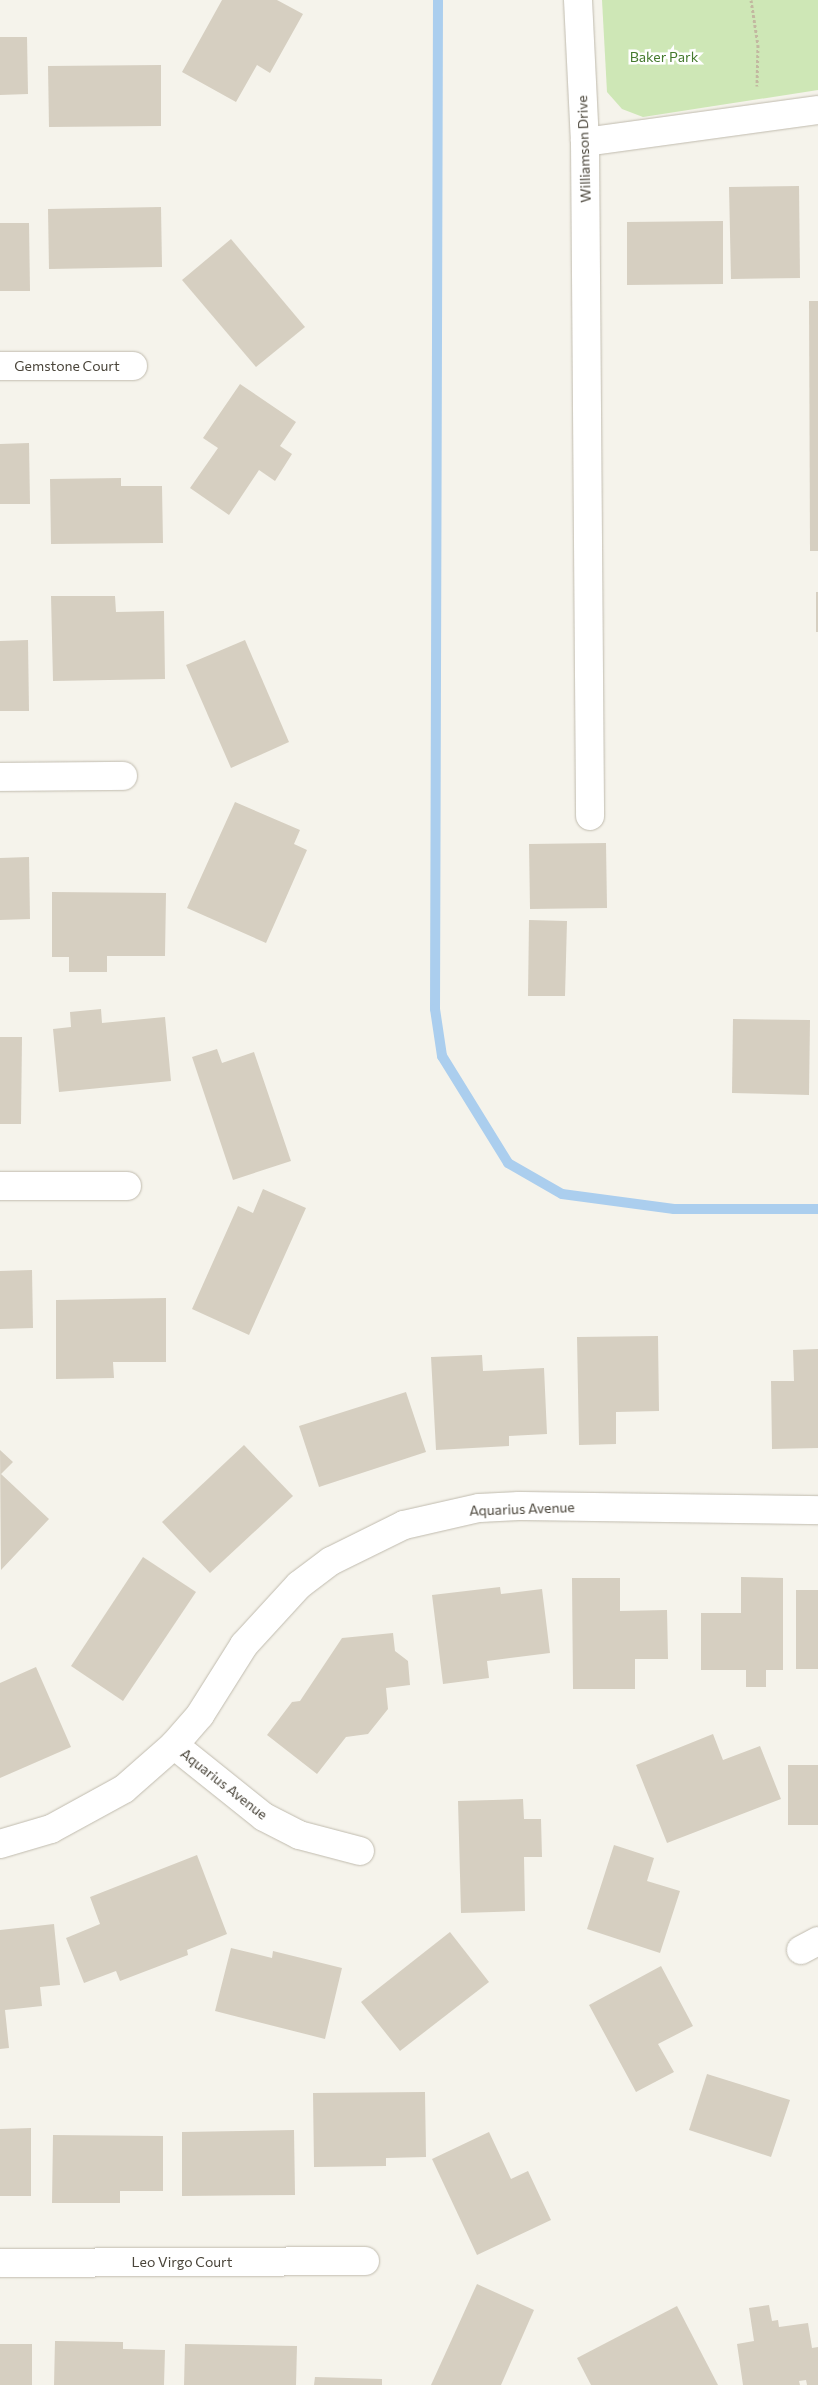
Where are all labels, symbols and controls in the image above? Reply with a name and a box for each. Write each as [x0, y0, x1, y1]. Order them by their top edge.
park label: Baker Park [630, 49, 698, 65]
street label: Williamson Drive [574, 95, 594, 203]
street label: Gemstone Court [14, 358, 120, 374]
street label: Aquarius Avenue [469, 1499, 575, 1519]
street label: Aquarius Avenue [177, 1745, 271, 1823]
street label: Leo Virgo Court [132, 2254, 232, 2270]

